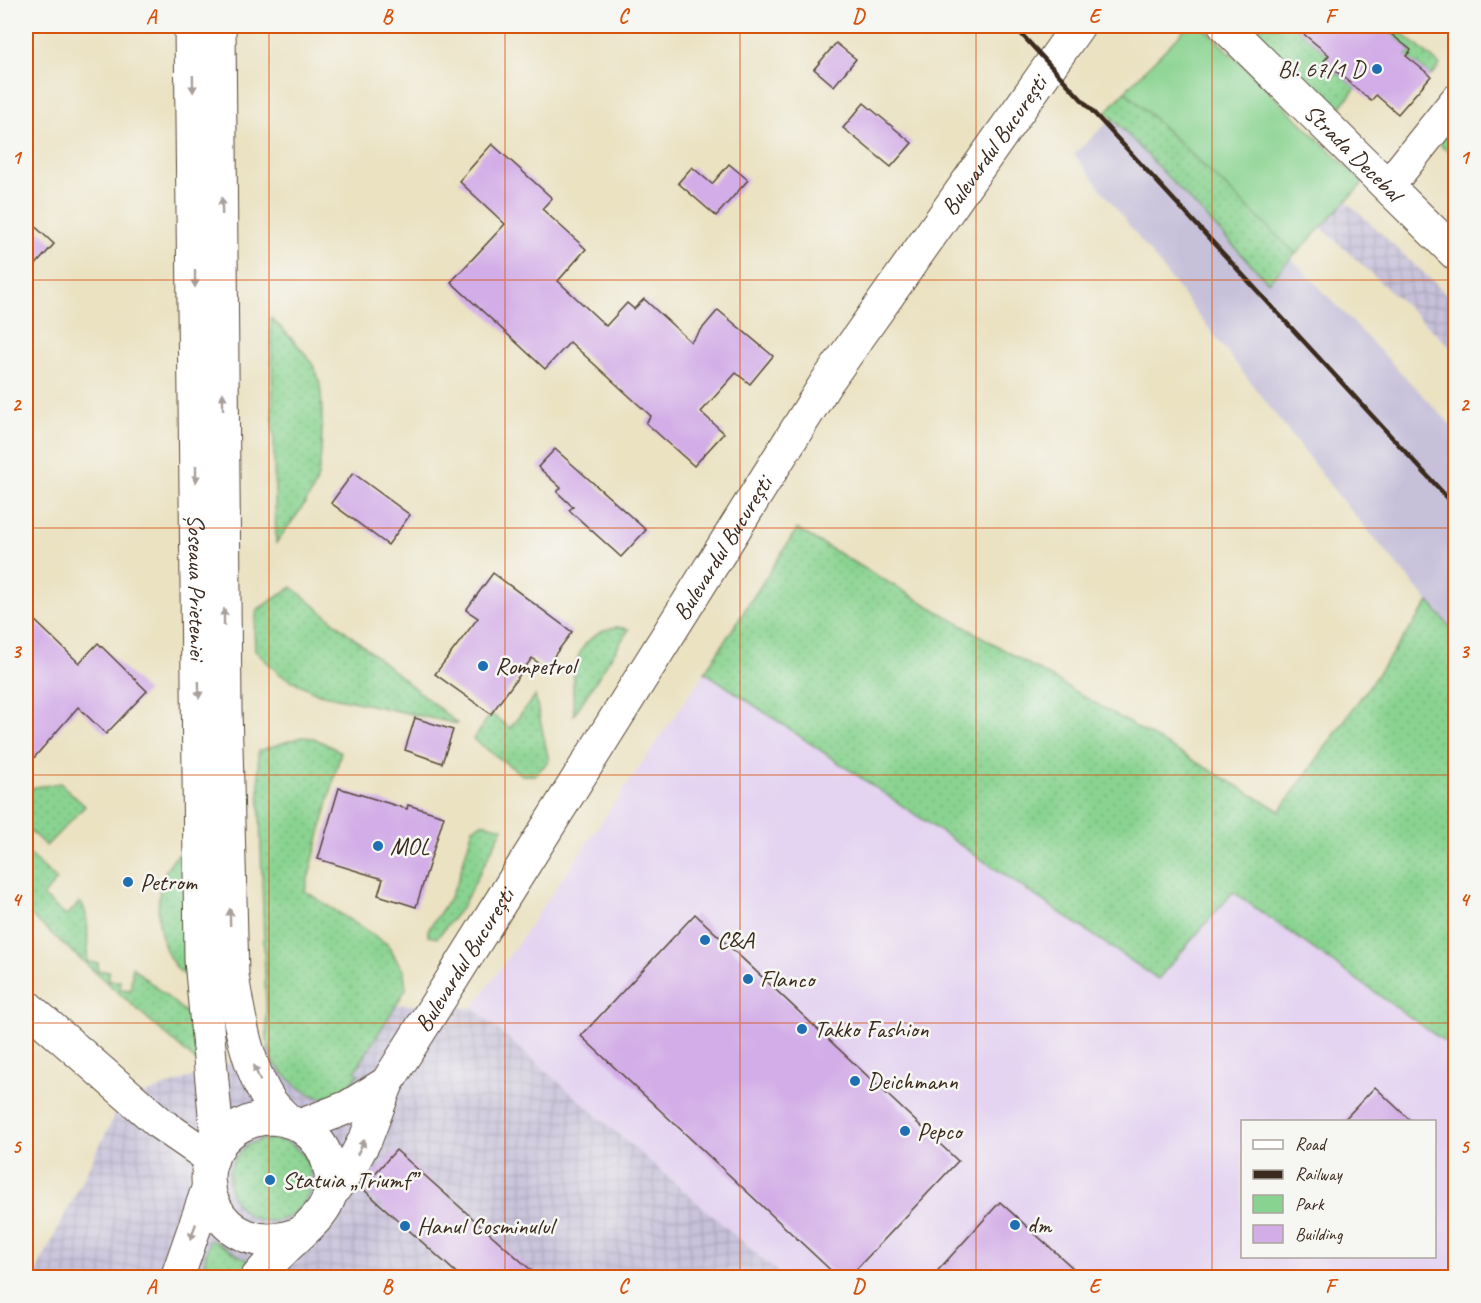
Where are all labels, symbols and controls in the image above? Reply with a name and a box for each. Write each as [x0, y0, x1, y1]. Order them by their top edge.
text: A [146, 4, 158, 29]
text: B [382, 4, 394, 29]
text: C [618, 4, 630, 29]
text: D [852, 4, 866, 29]
text: E [1089, 4, 1103, 29]
text: F [1325, 4, 1339, 29]
place label: Bl. 67/1 D [1278, 54, 1367, 84]
marker: Bl. 67/1 D [1370, 62, 1384, 76]
street label: Bulevardul București [934, 67, 1055, 221]
one-way arrow [188, 74, 197, 93]
street label: Strada Decebal [1298, 97, 1411, 210]
text: 1 [12, 145, 23, 170]
text: 1 [1460, 145, 1471, 170]
one-way arrow [217, 196, 227, 215]
one-way arrow [190, 269, 200, 288]
one-way arrow [218, 391, 228, 410]
text: 2 [12, 392, 23, 417]
text: 2 [1460, 392, 1471, 417]
one-way arrow [191, 464, 201, 483]
street label: Bulevardul București [666, 469, 780, 626]
street label: Șoseaua Prieteniei [181, 514, 213, 663]
one-way arrow [219, 607, 229, 626]
text: 3 [12, 639, 23, 664]
text: 3 [1460, 639, 1471, 664]
place label: Rompetrol [495, 651, 579, 681]
marker: Rompetrol [476, 659, 490, 673]
one-way arrow [194, 680, 203, 699]
place label: MOL [390, 831, 430, 861]
marker: MOL [371, 839, 385, 853]
place label: Petrom [140, 867, 198, 897]
marker: Petrom [121, 875, 135, 889]
street label: Bulevardul București [408, 880, 522, 1038]
text: 4 [12, 887, 24, 912]
text: 4 [1460, 887, 1472, 912]
one-way arrow [225, 907, 235, 926]
place label: C&A [717, 925, 755, 955]
marker: C&A [698, 933, 712, 947]
place label: Flanco [760, 964, 817, 994]
marker: Flanco [741, 972, 755, 986]
place label: Takko Fashion [814, 1014, 929, 1044]
marker: Takko Fashion [795, 1022, 809, 1036]
one-way arrow [251, 1063, 261, 1081]
place label: Deichmann [867, 1066, 958, 1096]
marker: Deichmann [848, 1074, 862, 1088]
place label: Pepco [917, 1116, 964, 1146]
legend [1241, 1120, 1436, 1258]
marker: Pepco [898, 1124, 912, 1138]
text: Road [1295, 1133, 1328, 1155]
text: 5 [12, 1134, 23, 1159]
text: 5 [1460, 1134, 1471, 1159]
one-way arrow [356, 1138, 366, 1155]
text: Railway [1295, 1163, 1343, 1185]
place label: Statuia „Triumf” [282, 1165, 421, 1195]
marker: Statuia „Triumf” [263, 1173, 277, 1187]
text: Park [1295, 1193, 1325, 1215]
place label: dm [1027, 1210, 1052, 1240]
place label: Hanul Cosminulul [417, 1211, 557, 1241]
marker: dm [1008, 1218, 1022, 1232]
marker: Hanul Cosminulul [398, 1219, 412, 1233]
one-way arrow [188, 1223, 197, 1241]
text: Building [1295, 1223, 1344, 1245]
text: A [146, 1274, 158, 1299]
text: B [382, 1274, 394, 1299]
text: C [618, 1274, 630, 1299]
text: D [852, 1274, 866, 1299]
text: E [1089, 1274, 1103, 1299]
text: F [1325, 1274, 1339, 1299]

